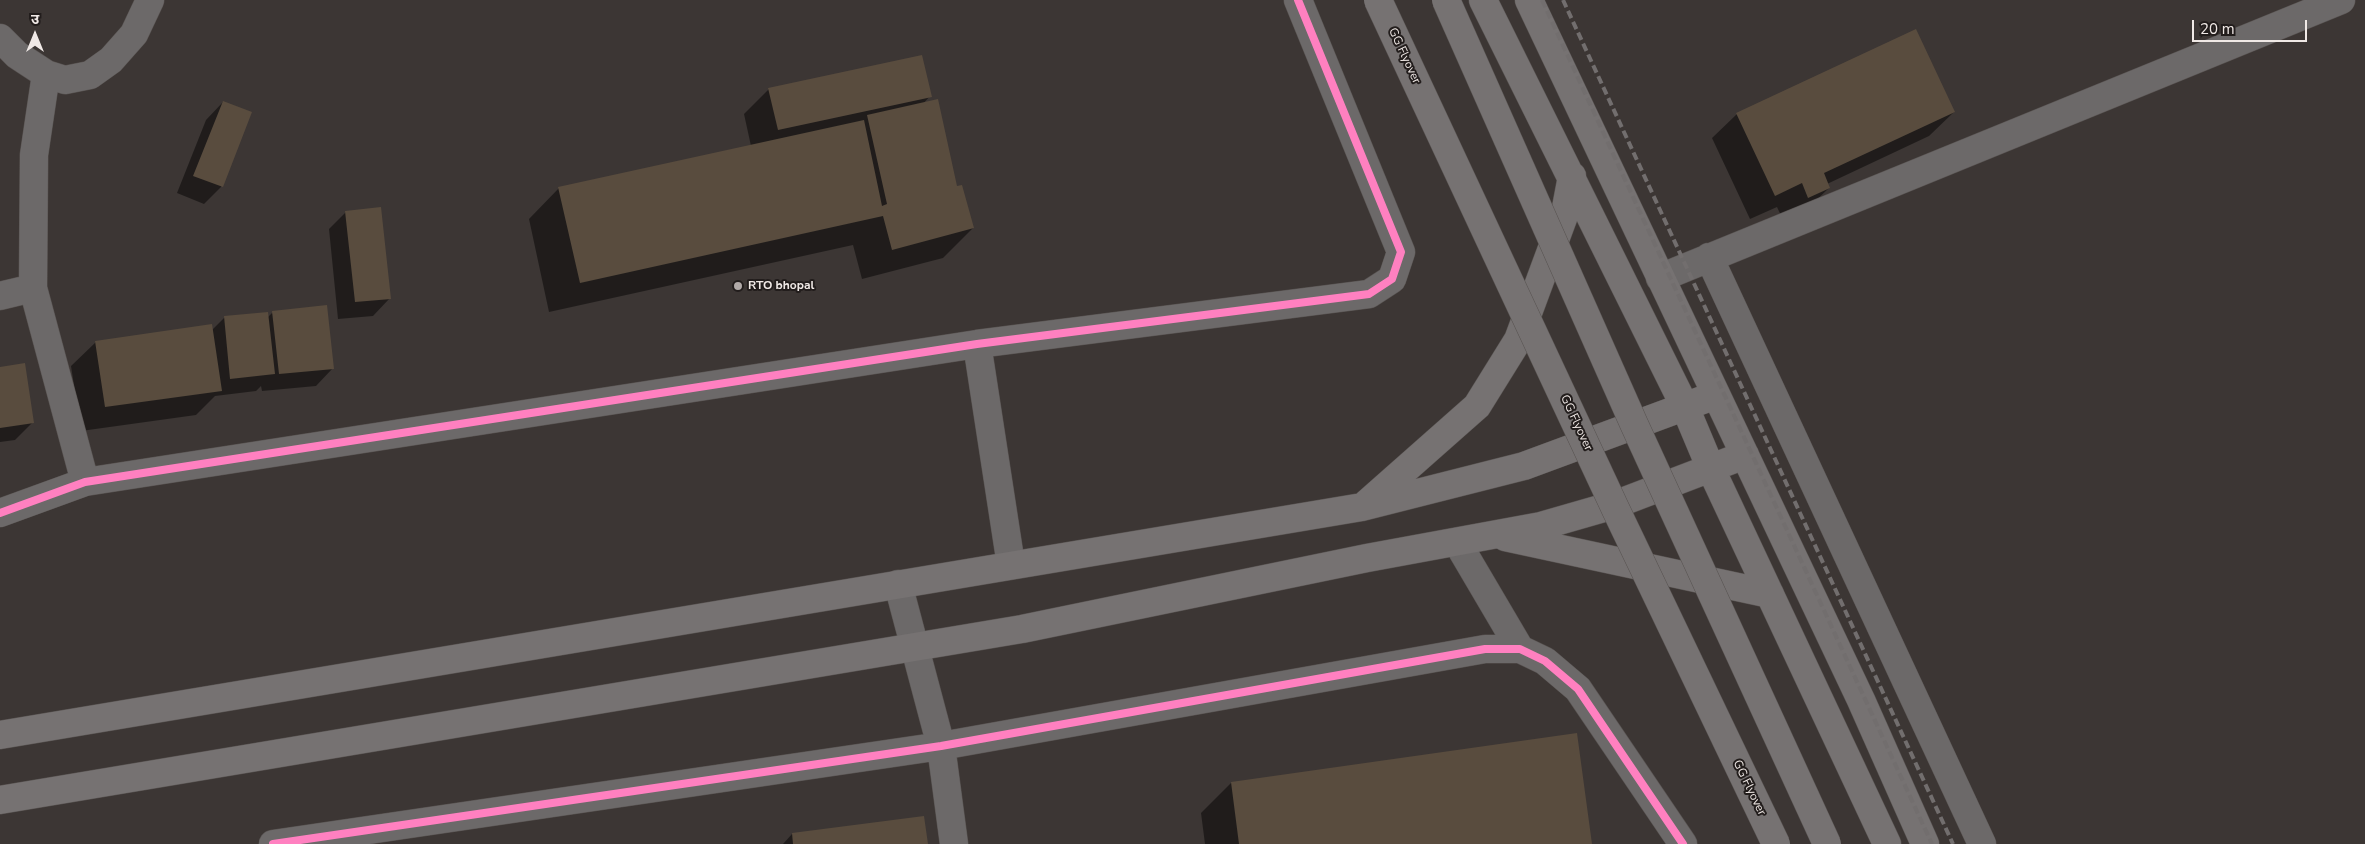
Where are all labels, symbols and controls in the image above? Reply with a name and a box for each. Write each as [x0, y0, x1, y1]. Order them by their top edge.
north arrow [10, 10, 60, 60]
text: उ [31, 10, 39, 29]
scale bar [2195, 10, 2310, 42]
text: 20 m [2200, 19, 2235, 39]
street label: GG Flyover [1385, 26, 1423, 86]
place label: RTO bhopal [748, 279, 814, 293]
marker: RTO bhopal [732, 280, 744, 292]
street label: GG Flyover [1557, 393, 1595, 453]
street label: GG Flyover [1729, 758, 1769, 818]

